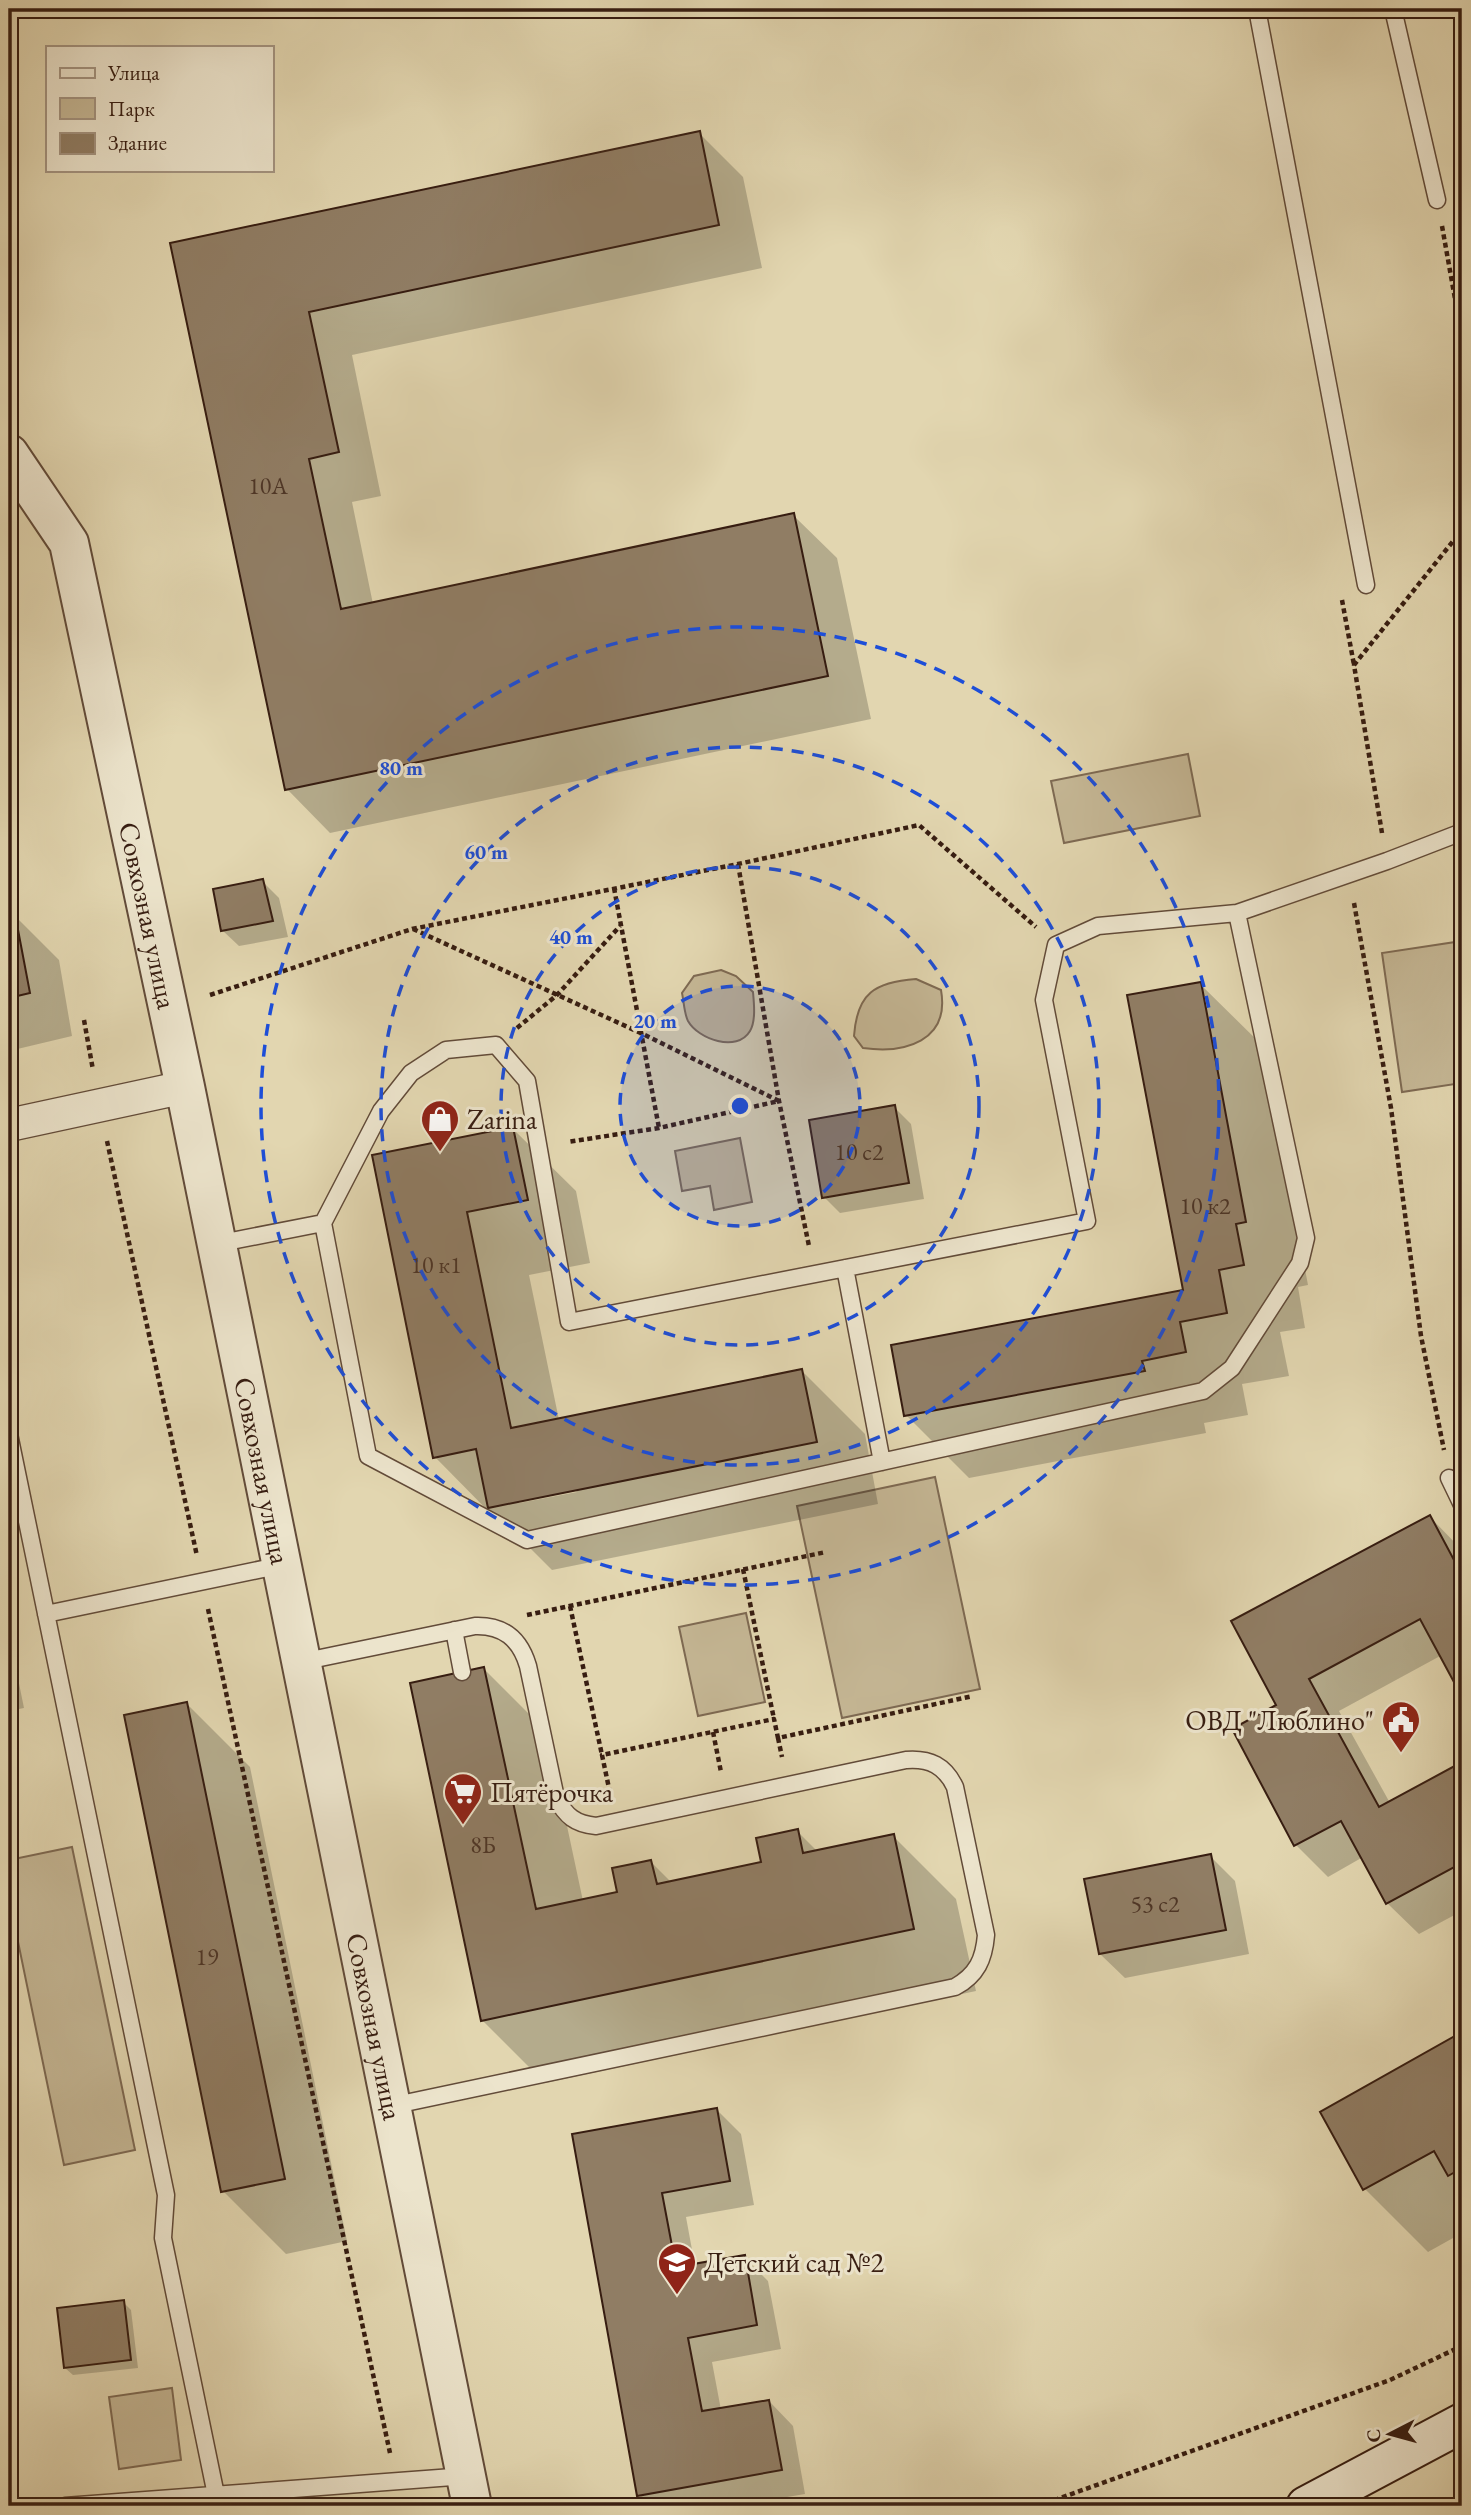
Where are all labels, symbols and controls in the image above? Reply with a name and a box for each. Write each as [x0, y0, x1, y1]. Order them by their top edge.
legend [46, 46, 273, 172]
text: Улица [107, 59, 160, 86]
text: Парк [108, 95, 155, 122]
text: Здание [108, 129, 167, 156]
house number: 10А [248, 470, 288, 501]
text: 80 m [379, 754, 423, 781]
street label: Совхозная улица [111, 819, 186, 1013]
text: 60 m [464, 838, 508, 865]
text: 40 m [549, 923, 593, 950]
text: 20 m [633, 1007, 677, 1034]
centre of rings [728, 1094, 752, 1118]
shop icon: Zarina [419, 1098, 461, 1153]
place label: Zarina [467, 1101, 538, 1137]
house number: 10 с2 [834, 1136, 884, 1167]
house number: 10 к2 [1180, 1190, 1231, 1221]
house number: 10 к1 [411, 1249, 461, 1280]
street label: Совхозная улица [226, 1374, 299, 1568]
public building icon: ОВД "Люблино" [1380, 1699, 1422, 1754]
place label: ОВД "Люблино" [1185, 1702, 1374, 1738]
supermarket icon: Пятёрочка [442, 1771, 484, 1826]
place label: Пятёрочка [490, 1774, 614, 1810]
house number: 8Б [470, 1829, 496, 1860]
house number: 53 с2 [1130, 1888, 1180, 1919]
street label: Совхозная улица [339, 1930, 412, 2124]
house number: 19 [195, 1941, 219, 1972]
school or university icon: Детский сад №2 [656, 2241, 698, 2296]
place label: Детский сад №2 [704, 2244, 884, 2280]
north arrow [1356, 2400, 1426, 2470]
text: С [1360, 2428, 1387, 2444]

